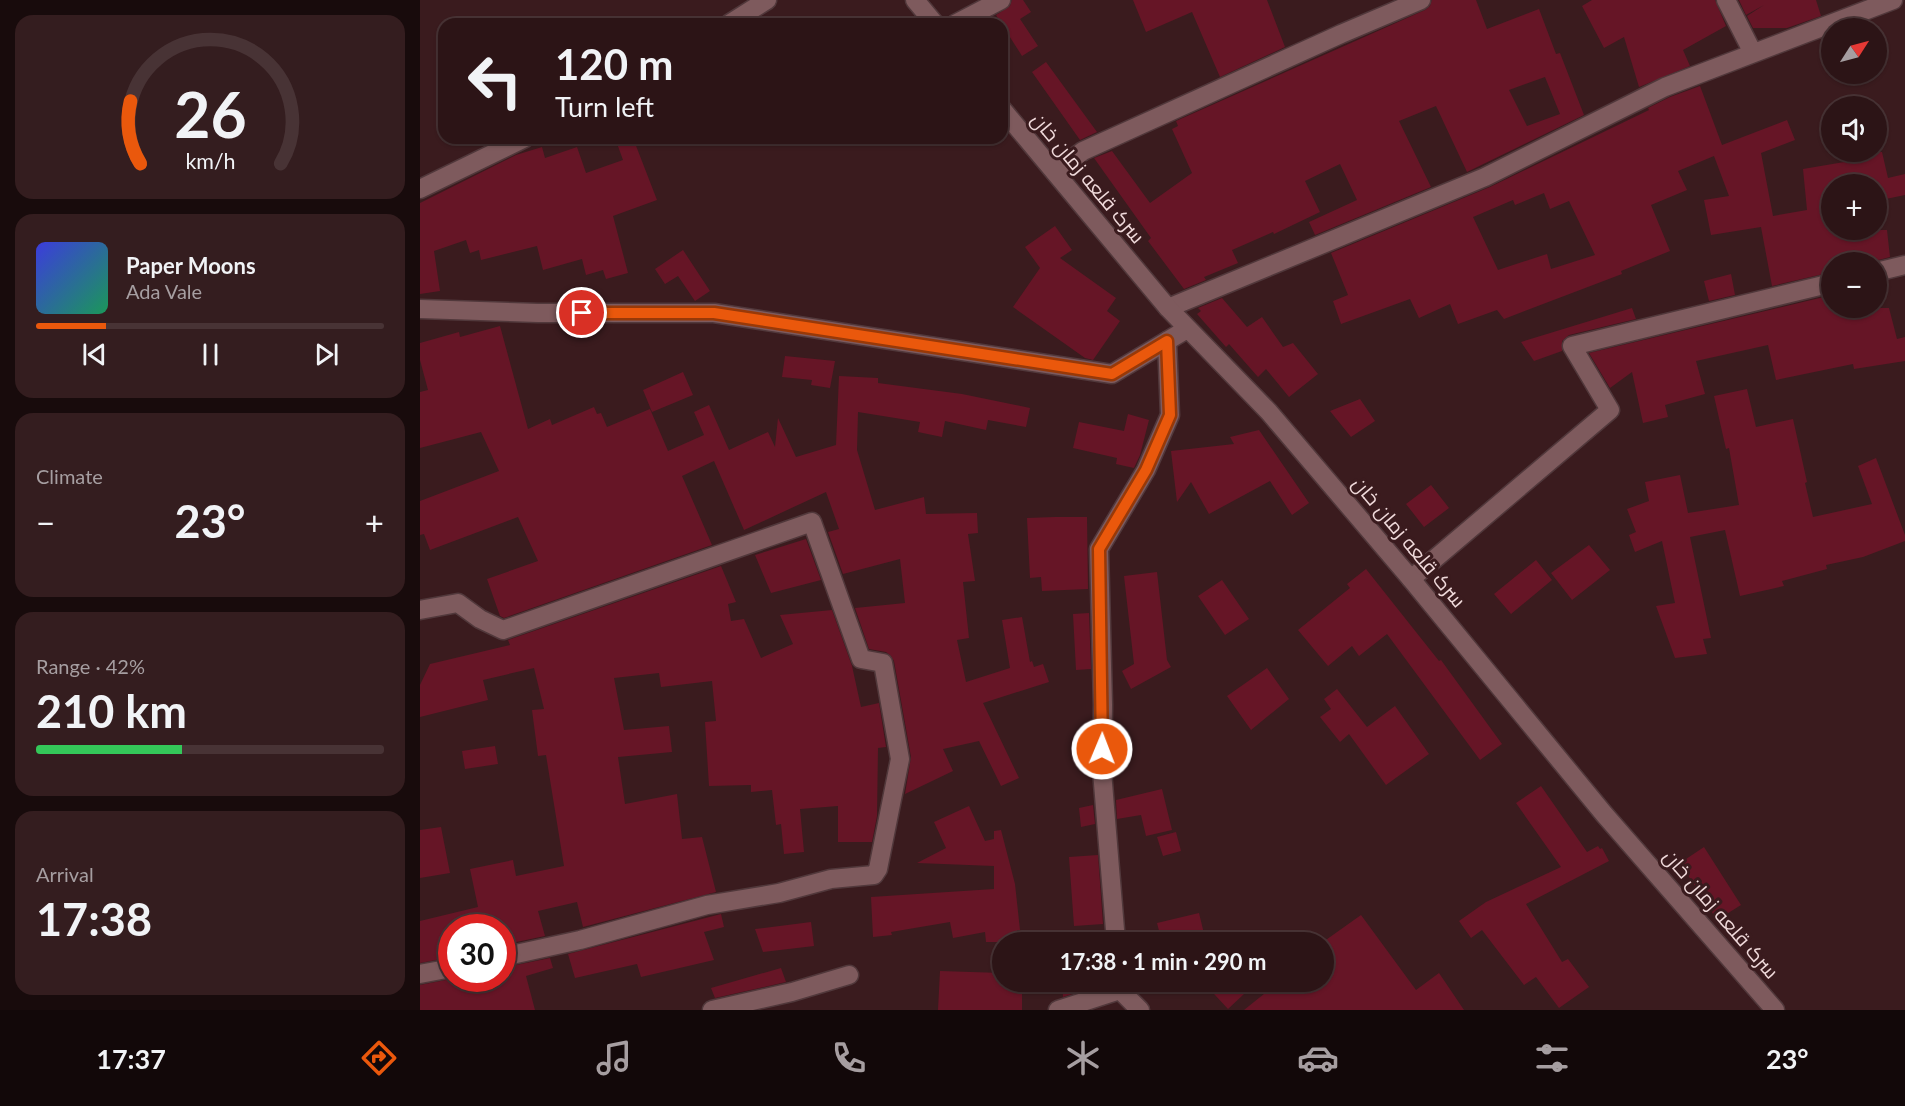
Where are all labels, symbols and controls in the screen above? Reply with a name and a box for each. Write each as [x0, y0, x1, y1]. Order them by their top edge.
north arrow [1821, 18, 1887, 84]
map controls [1821, 18, 1887, 318]
text: 120 m [555, 39, 673, 89]
icon: left [456, 42, 534, 120]
text: 26 [174, 76, 246, 151]
text: Turn left [555, 90, 654, 123]
button: sound [1821, 96, 1887, 162]
street label: سرک قلعه زمان خان [1026, 107, 1150, 249]
text: km/h [185, 148, 235, 174]
button: + [1821, 174, 1887, 240]
text: Paper Moons [126, 252, 256, 279]
button: − [1821, 252, 1887, 318]
text: Ada Vale [126, 279, 202, 303]
pin [556, 287, 607, 338]
icon: arrive [565, 296, 598, 329]
icon: previous [78, 338, 111, 371]
icon: pause [194, 338, 227, 371]
icon: next [310, 338, 343, 371]
text: Climate [36, 464, 103, 488]
street label: سرک قلعه زمان خان [1347, 471, 1471, 613]
text: 23° [175, 494, 245, 548]
text: − [36, 502, 55, 542]
text: + [365, 502, 384, 542]
text: Range · 42% [36, 654, 145, 678]
text: 210 km [36, 684, 187, 738]
position arrow [1070, 717, 1134, 781]
street label: سرک قلعه زمان خان [1658, 844, 1784, 984]
text: Arrival [36, 862, 94, 886]
text: 17:38 [36, 892, 152, 946]
speed limit sign: 30 [438, 914, 516, 992]
text: 17:38 · 1 min · 290 m [1060, 948, 1266, 975]
icon: directions [358, 1037, 400, 1079]
icon: music [593, 1037, 635, 1079]
icon: phone [828, 1037, 870, 1079]
icon: climate [1062, 1037, 1104, 1079]
icon: car [1297, 1037, 1339, 1079]
icon: filters [1531, 1037, 1573, 1079]
text: 17:37 [96, 1042, 166, 1075]
text: 23° [1766, 1042, 1809, 1075]

